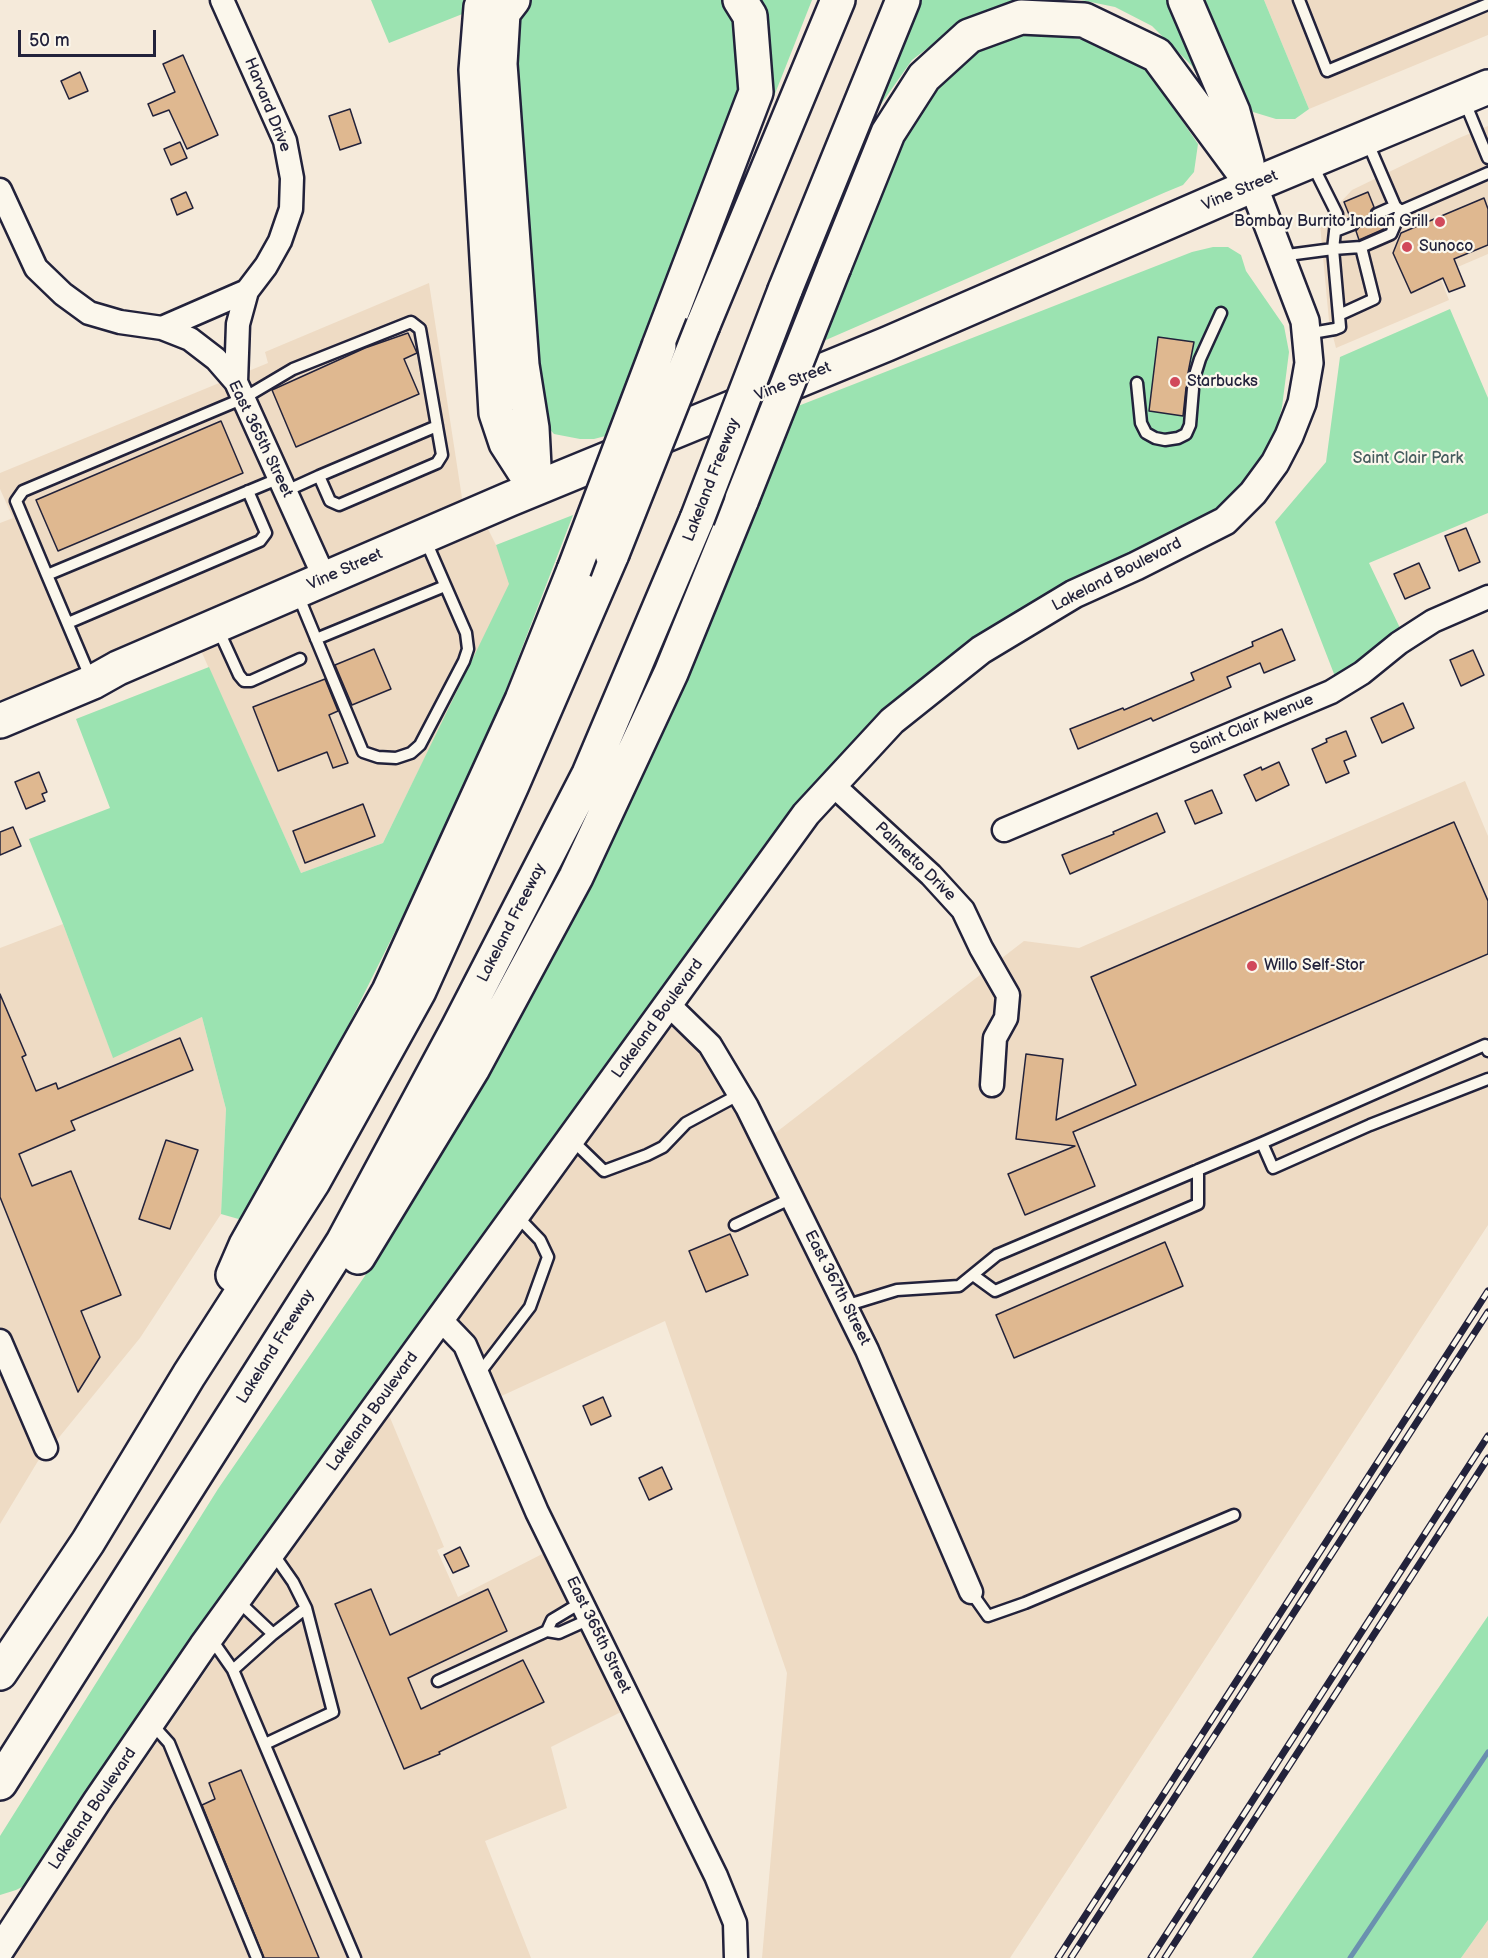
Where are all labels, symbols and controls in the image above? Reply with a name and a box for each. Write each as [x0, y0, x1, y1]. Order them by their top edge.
scale bar [21, 18, 159, 56]
text: 50 m [29, 30, 70, 51]
street label: Harvard Drive [239, 55, 295, 155]
street label: Vine Street [1199, 166, 1281, 216]
place label: Bombay Burrito Indian Grill [1234, 212, 1428, 232]
marker: Bombay Burrito Indian Grill [1433, 215, 1447, 229]
place label: Sunoco [1419, 237, 1473, 257]
marker: Sunoco [1400, 240, 1414, 254]
street label: Vine Street [752, 358, 834, 406]
place label: Starbucks [1187, 372, 1258, 392]
marker: Starbucks [1168, 375, 1182, 389]
street label: East 365th Street [223, 377, 297, 501]
street label: Lakeland Freeway [680, 416, 744, 544]
park label: Saint Clair Park [1353, 449, 1463, 469]
street label: Lakeland Boulevard [1049, 534, 1185, 616]
street label: Vine Street [304, 545, 386, 595]
street label: Saint Clair Avenue [1187, 690, 1317, 760]
street label: Palmetto Drive [871, 819, 959, 905]
street label: Lakeland Freeway [474, 860, 550, 986]
street label: Lakeland Boulevard [608, 956, 708, 1082]
place label: Willo Self-Stor [1264, 956, 1365, 976]
marker: Willo Self-Stor [1245, 959, 1259, 973]
street label: East 367th Street [800, 1227, 874, 1349]
street label: Lakeland Freeway [233, 1286, 319, 1408]
street label: Lakeland Boulevard [323, 1349, 423, 1475]
street label: East 365th Street [561, 1573, 635, 1697]
street label: Lakeland Boulevard [45, 1744, 141, 1874]

